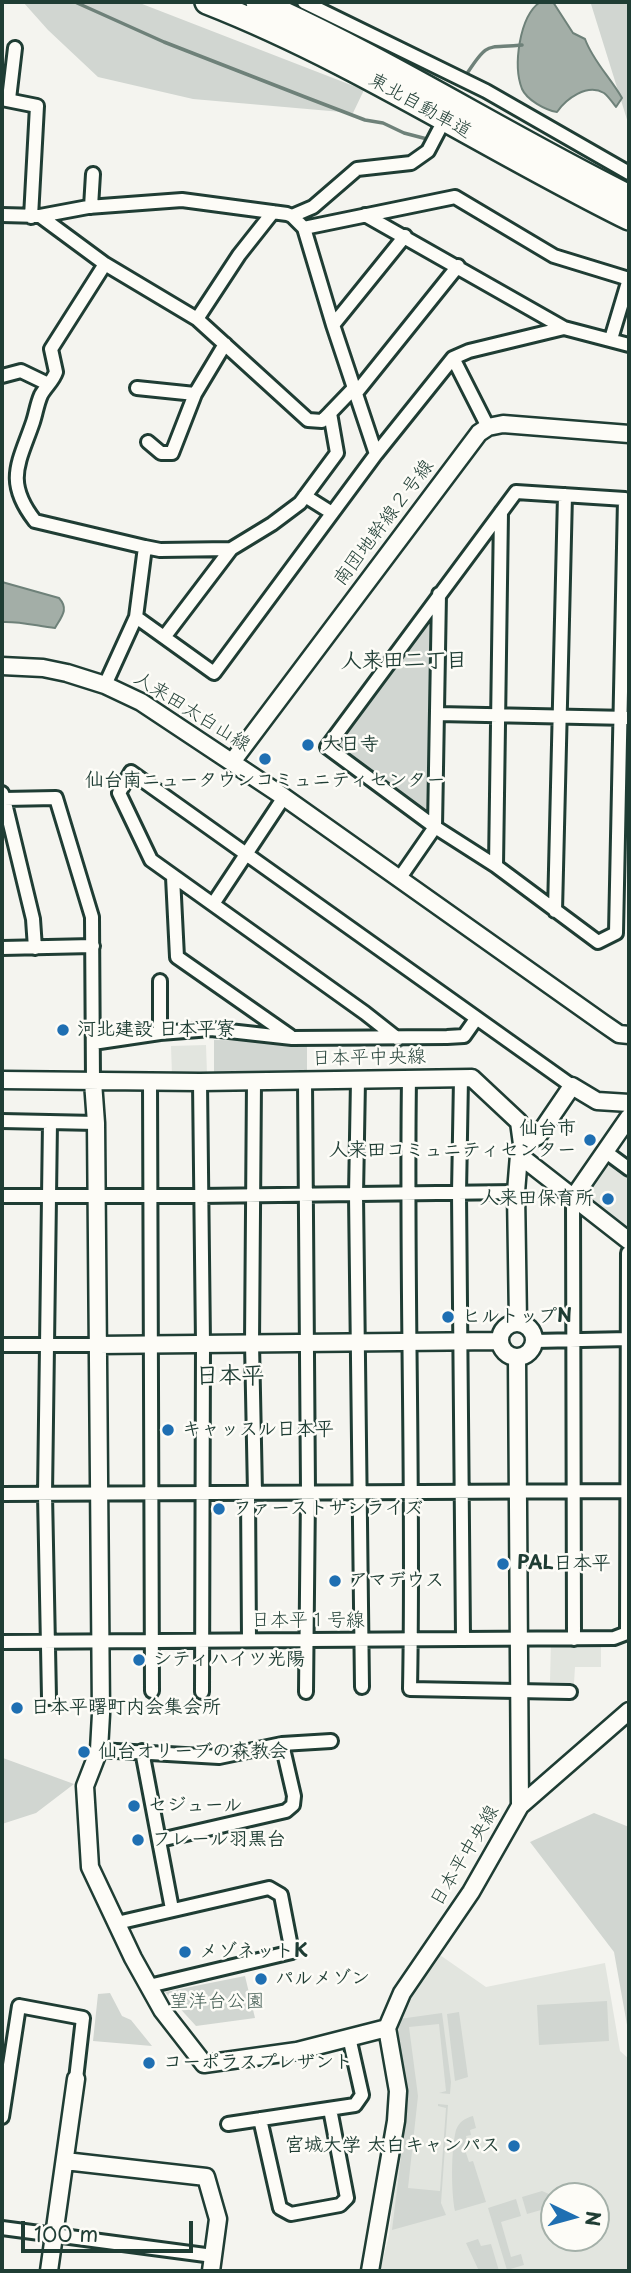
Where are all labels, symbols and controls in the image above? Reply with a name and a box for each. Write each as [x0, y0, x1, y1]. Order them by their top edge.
street label: 東北自動車道 [365, 68, 475, 144]
street label: 南団地幹線２号線 [329, 455, 439, 591]
district label: 人来田二丁目 [341, 648, 467, 674]
street label: 人来田太白山線 [130, 667, 254, 757]
place label: 大日寺 [322, 734, 379, 756]
marker: 大日寺 [300, 737, 316, 753]
marker: 仙台南ニュータウンコミュニティセンター [257, 751, 273, 767]
place label: 仙台南ニュータウンコミュニティセンター [85, 770, 445, 792]
place label: 河北建設 日本平寮 [77, 1019, 235, 1041]
marker: 河北建設 日本平寮 [55, 1022, 71, 1038]
street label: 日本平中央線 [312, 1046, 426, 1070]
place label: 仙台市 人来田コミュニティセンター [329, 1118, 576, 1162]
marker: 仙台市 人来田コミュニティセンター [582, 1132, 598, 1148]
place label: 人来田保育所 [480, 1188, 594, 1210]
marker: 人来田保育所 [600, 1191, 616, 1207]
place label: ヒルトップN [462, 1306, 572, 1328]
marker: ヒルトップN [440, 1309, 456, 1325]
district label: 日本平 [196, 1363, 264, 1391]
place label: キャッスル日本平 [182, 1419, 334, 1441]
marker: キャッスル日本平 [160, 1422, 176, 1438]
place label: ファーストサンライズ [233, 1498, 423, 1520]
marker: ファーストサンライズ [211, 1501, 227, 1517]
place label: PAL日本平 [517, 1553, 611, 1575]
marker: PAL日本平 [495, 1556, 511, 1572]
place label: アマデウス [349, 1570, 444, 1592]
marker: アマデウス [327, 1573, 343, 1589]
street label: 日本平１号線 [251, 1610, 365, 1632]
place label: シティハイツ光陽 [153, 1649, 305, 1671]
marker: シティハイツ光陽 [131, 1652, 147, 1668]
place label: 日本平曙町内会集会所 [31, 1697, 221, 1719]
marker: 日本平曙町内会集会所 [9, 1700, 25, 1716]
place label: 仙台オリーブの森教会 [98, 1741, 288, 1763]
marker: 仙台オリーブの森教会 [76, 1744, 92, 1760]
place label: セジュール [148, 1795, 243, 1817]
marker: セジュール [126, 1798, 142, 1814]
street label: 日本平中央線 [426, 1801, 504, 1911]
place label: フレール羽黒台 [152, 1829, 286, 1851]
marker: フレール羽黒台 [130, 1832, 146, 1848]
place label: メゾネットK [199, 1941, 308, 1963]
marker: メゾネットK [177, 1944, 193, 1960]
place label: パルメゾン [275, 1968, 370, 1990]
marker: パルメゾン [253, 1971, 269, 1987]
park label: 望洋台公園 [170, 1991, 264, 2013]
place label: コーポラスプレザント [163, 2052, 353, 2074]
marker: コーポラスプレザント [141, 2055, 157, 2071]
place label: 宮城大学 太白キャンパス [285, 2135, 500, 2157]
marker: 宮城大学 太白キャンパス [506, 2138, 522, 2154]
north arrow [540, 2182, 610, 2252]
scale bar [24, 2206, 196, 2250]
text: N [579, 2210, 609, 2227]
text: 100 m [34, 2217, 98, 2249]

